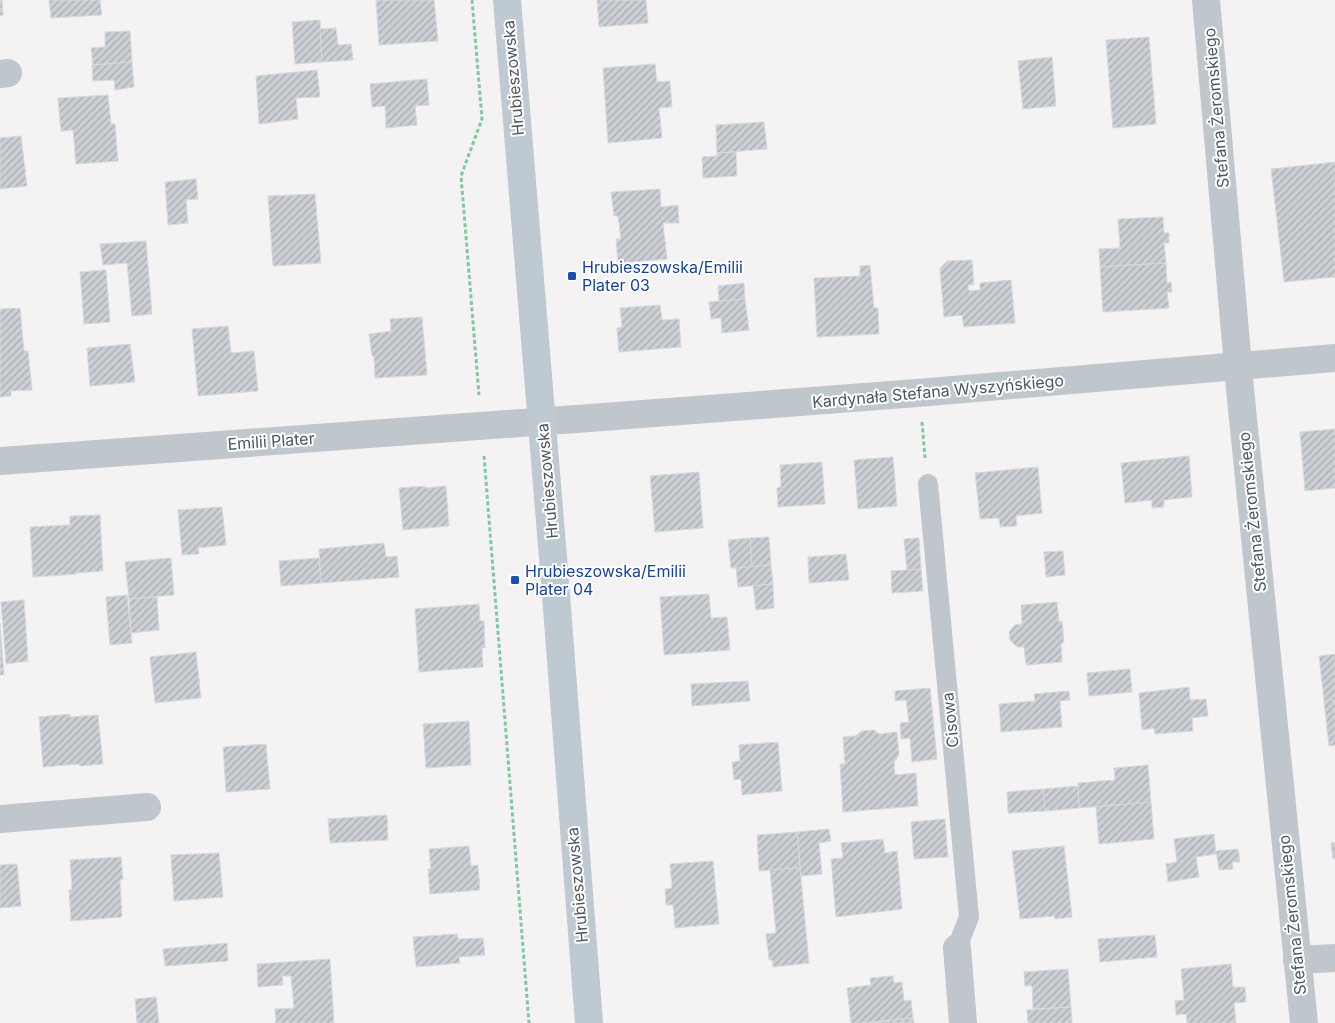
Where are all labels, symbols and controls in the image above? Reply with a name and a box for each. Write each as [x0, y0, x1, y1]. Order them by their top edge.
street label: Hrubieszowska [498, 19, 528, 137]
street label: Stefana Żeromskiego [1199, 27, 1233, 189]
place label: Hrubieszowska/Emilii Plater 03 [582, 257, 743, 295]
marker: Hrubieszowska/Emilii Plater 03 [566, 270, 578, 282]
street label: Kardynała Stefana Wyszyńskiego [811, 370, 1065, 412]
street label: Hrubieszowska [532, 422, 562, 540]
street label: Emilii Plater [227, 428, 315, 454]
street label: Stefana Żeromskiego [1234, 431, 1270, 593]
place label: Hrubieszowska/Emilii Plater 04 [525, 561, 686, 599]
marker: Hrubieszowska/Emilii Plater 04 [509, 574, 521, 586]
street label: Cisowa [937, 691, 963, 749]
street label: Hrubieszowska [562, 826, 592, 944]
street label: Stefana Żeromskiego [1274, 834, 1310, 996]

